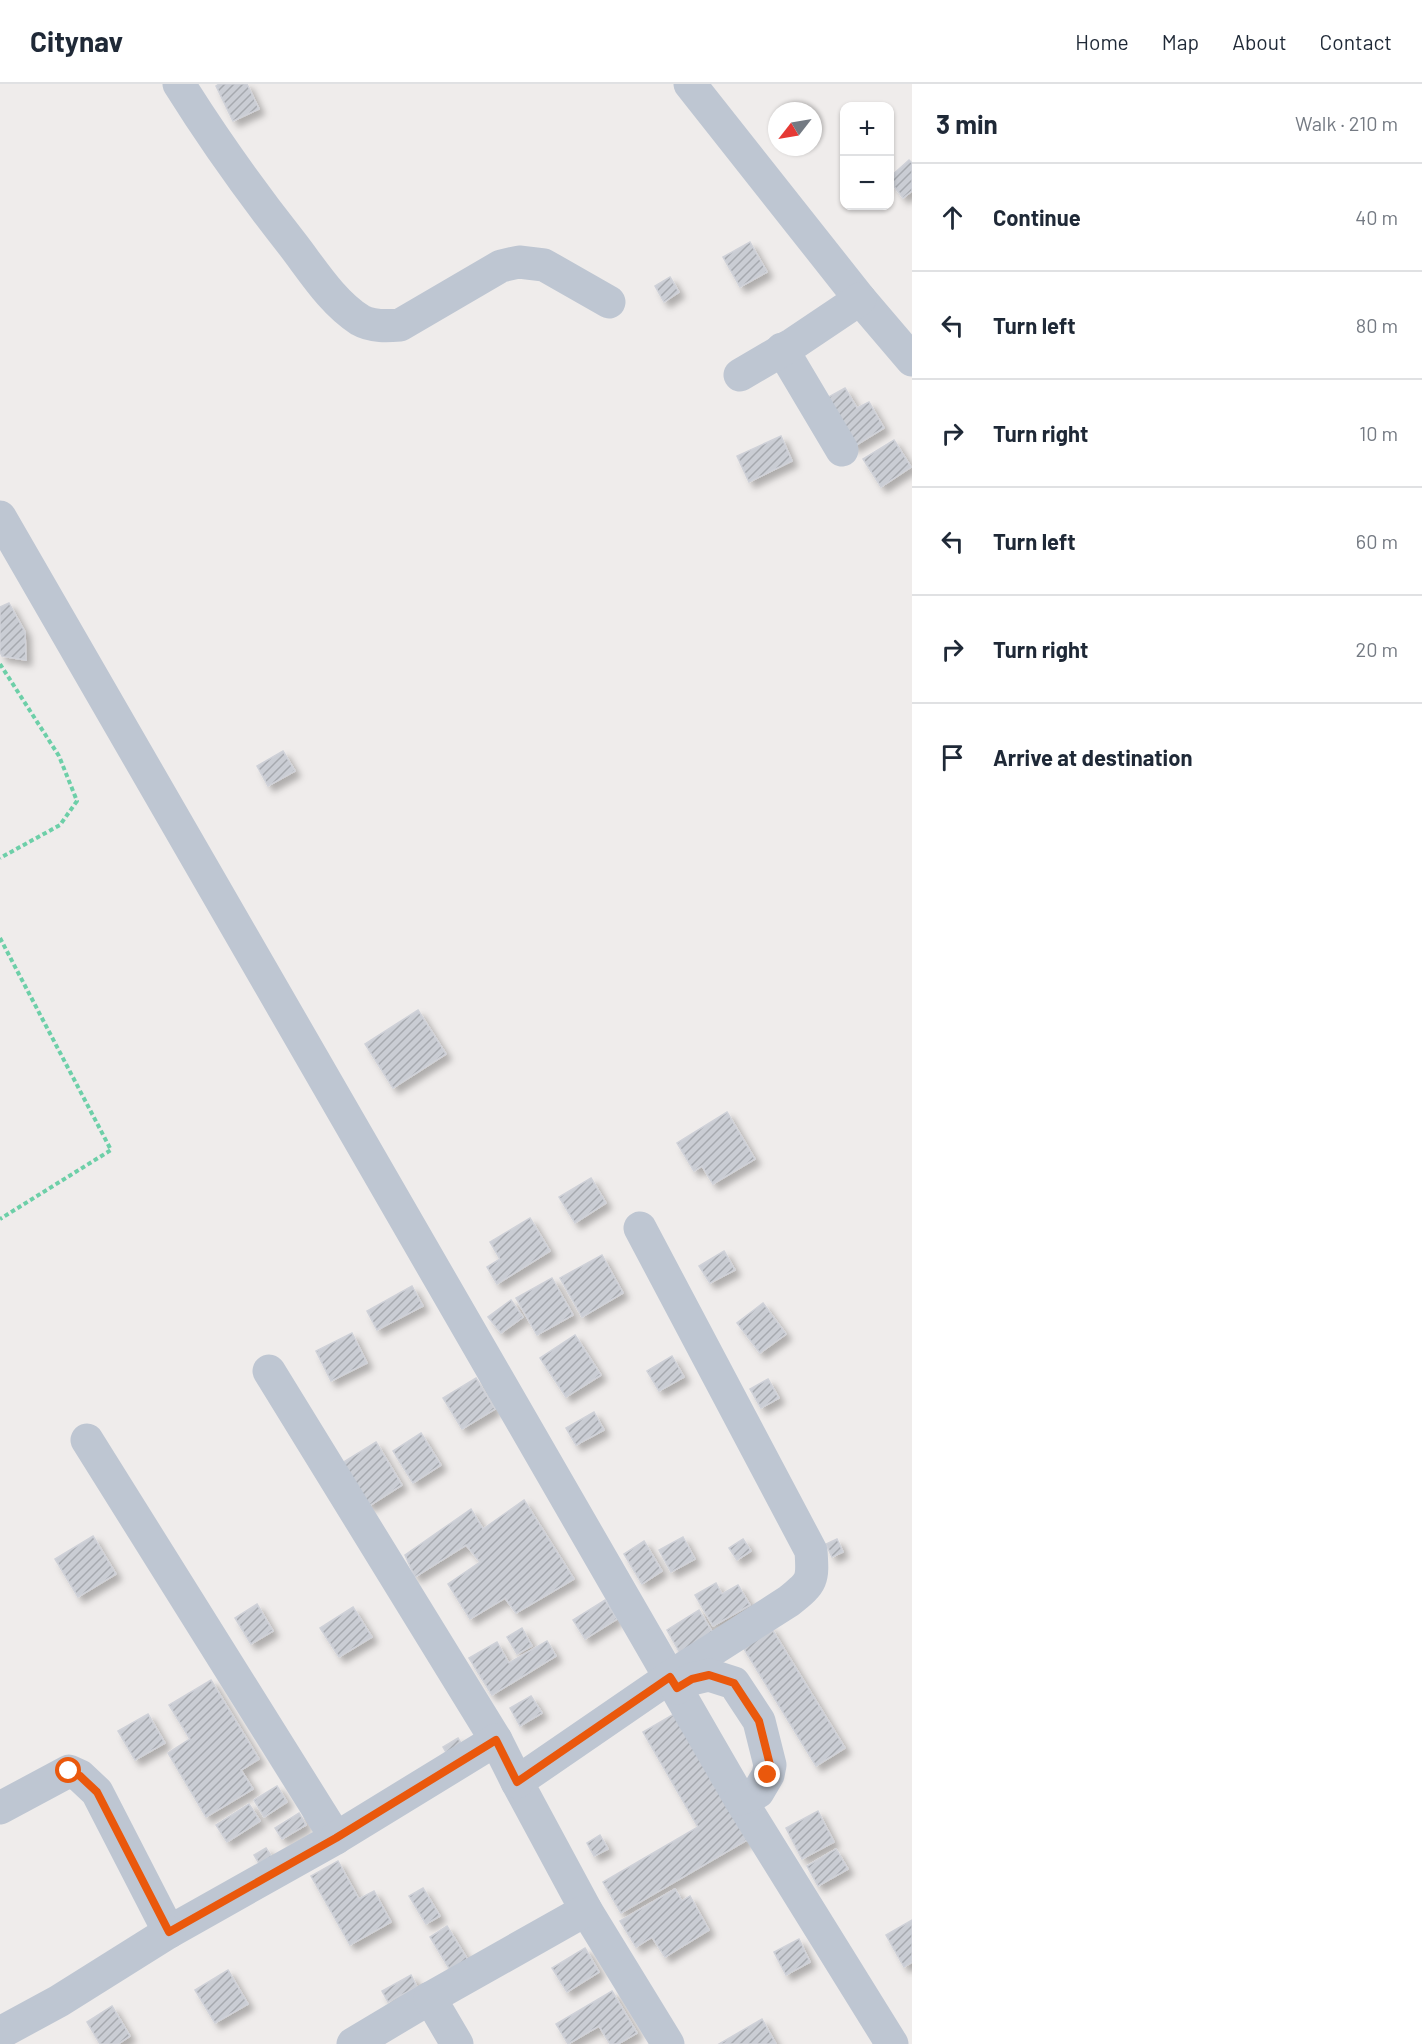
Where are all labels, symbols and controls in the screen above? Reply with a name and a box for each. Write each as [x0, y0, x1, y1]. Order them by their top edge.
text: Citynav [30, 24, 123, 58]
text: Home [1075, 29, 1129, 54]
text: Map [1162, 29, 1199, 54]
text: About [1232, 29, 1287, 54]
text: Contact [1320, 29, 1392, 54]
north arrow [768, 102, 822, 156]
map controls [840, 102, 894, 210]
button: + [840, 102, 894, 156]
text: 3 min [936, 108, 998, 139]
text: Walk · 210 m [1295, 111, 1398, 135]
button: − [840, 156, 894, 210]
icon: ahead [936, 201, 969, 234]
text: Continue [993, 204, 1081, 230]
text: 40 m [1355, 205, 1398, 229]
icon: left [936, 309, 969, 342]
text: Turn left [993, 312, 1076, 338]
text: 80 m [1356, 313, 1398, 337]
icon: right [936, 417, 969, 450]
text: Turn right [993, 420, 1088, 446]
text: 10 m [1359, 421, 1398, 445]
icon: left [936, 525, 969, 558]
text: Turn left [993, 528, 1076, 554]
text: 60 m [1356, 529, 1398, 553]
icon: right [936, 633, 969, 666]
text: Turn right [993, 636, 1088, 662]
text: 20 m [1355, 637, 1398, 661]
icon: arrive [936, 741, 969, 774]
text: Arrive at destination [993, 744, 1192, 770]
route start [55, 1757, 81, 1783]
route end [754, 1761, 780, 1787]

